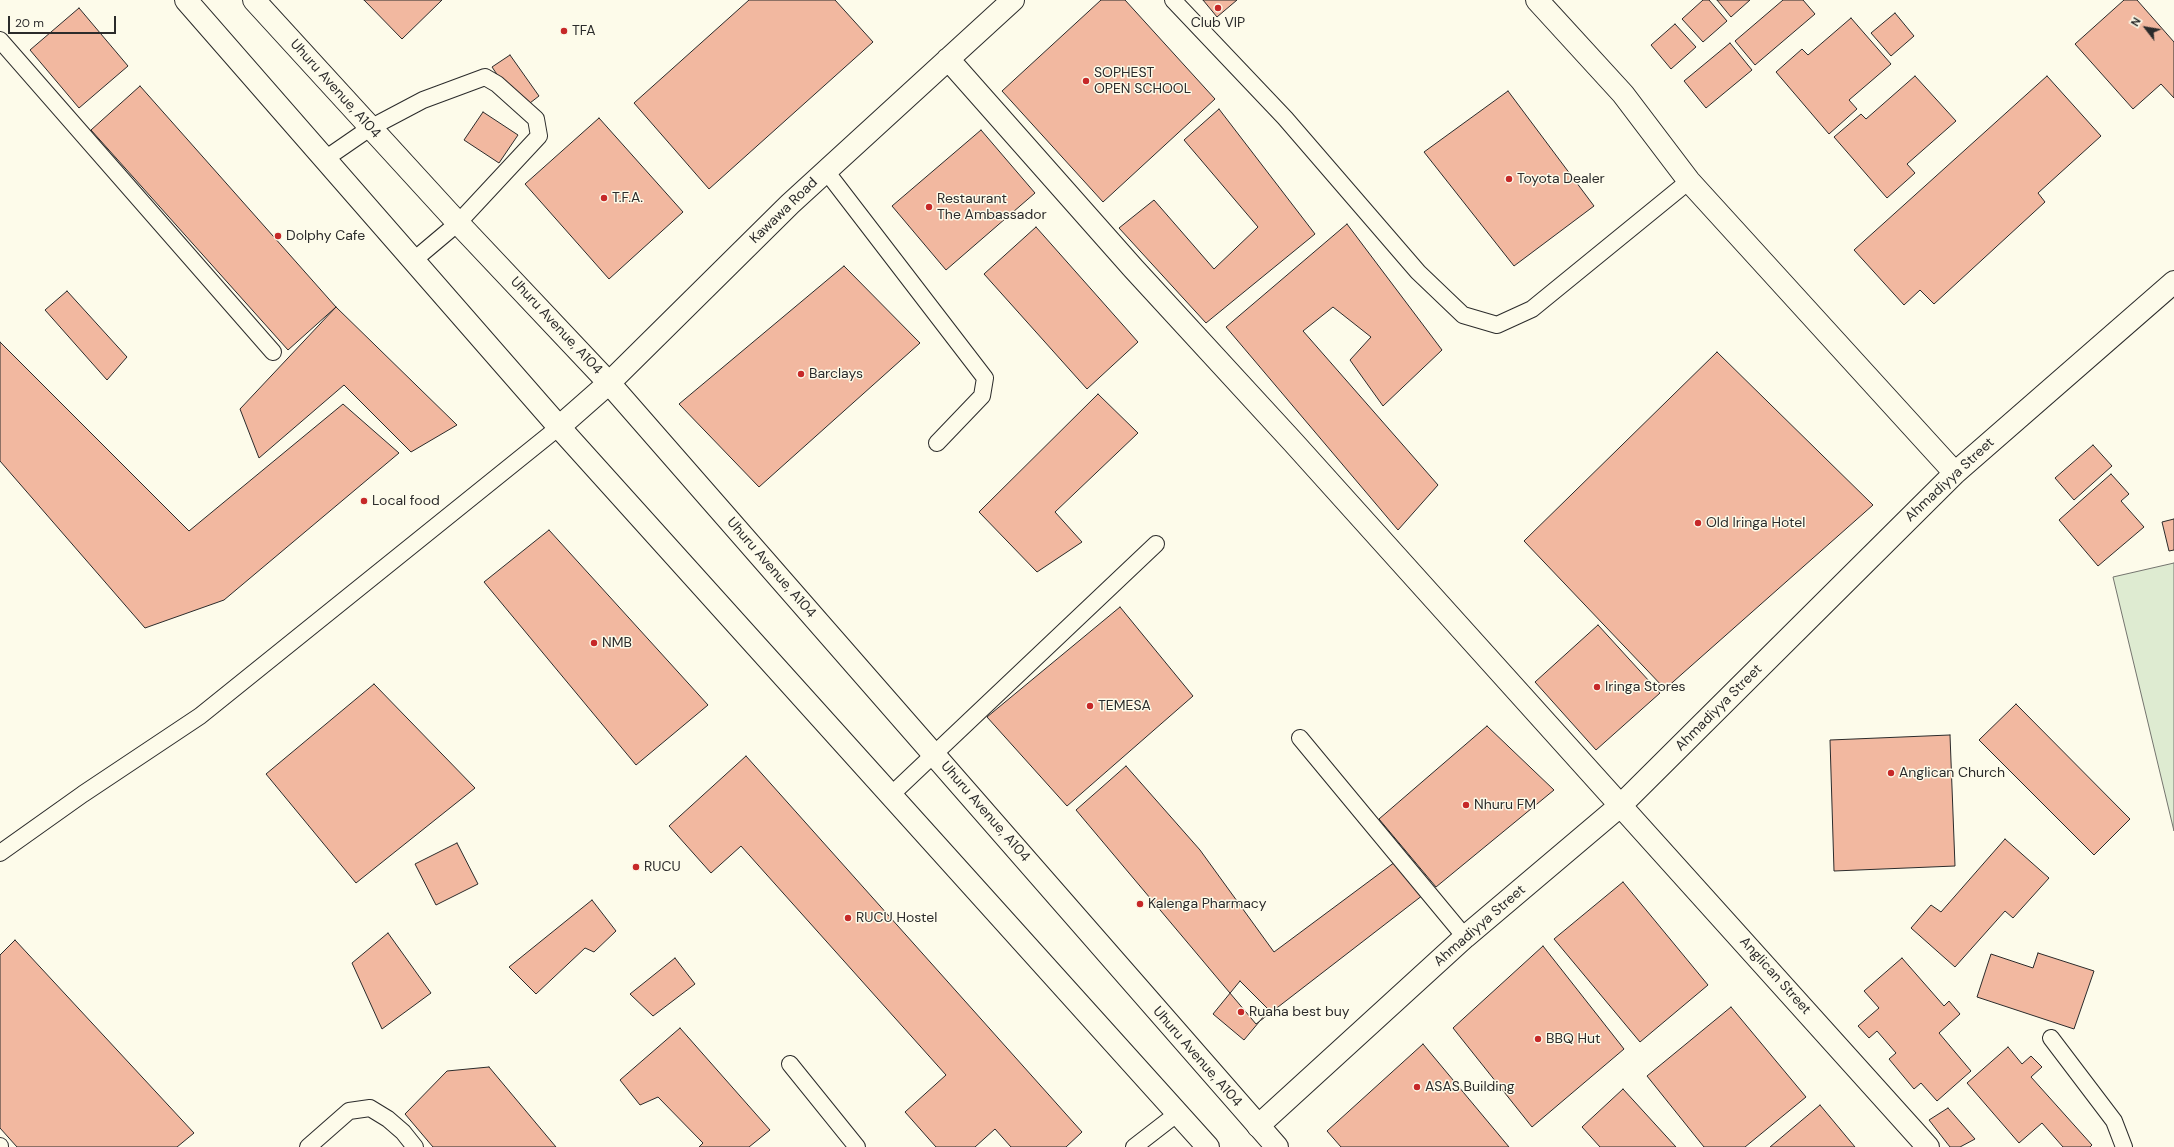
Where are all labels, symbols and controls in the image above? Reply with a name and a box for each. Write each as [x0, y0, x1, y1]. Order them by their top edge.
marker: Club VIP [1213, 3, 1223, 13]
scale bar [10, 8, 118, 34]
north arrow [2126, 8, 2166, 48]
text: 20 m [15, 15, 44, 31]
place label: Club VIP [1191, 15, 1245, 31]
text: N [2128, 15, 2144, 29]
place label: TFA [572, 23, 596, 39]
marker: TFA [559, 26, 569, 36]
street label: Uhuru Avenue, A104 [286, 36, 384, 142]
place label: SOPHEST OPEN SCHOOL [1094, 65, 1191, 98]
marker: SOPHEST OPEN SCHOOL [1081, 76, 1091, 86]
place label: Toyota Dealer [1517, 171, 1605, 187]
marker: Toyota Dealer [1504, 174, 1514, 184]
street label: Kawawa Road [747, 175, 821, 247]
place label: T.F.A. [612, 190, 643, 206]
place label: Restaurant The Ambassador [937, 191, 1047, 224]
marker: T.F.A. [599, 193, 609, 203]
marker: Restaurant The Ambassador [924, 202, 934, 212]
place label: Dolphy Cafe [286, 228, 365, 244]
marker: Dolphy Cafe [273, 231, 283, 241]
street label: Uhuru Avenue, A104 [506, 274, 606, 378]
place label: Barclays [809, 366, 863, 382]
marker: Barclays [796, 369, 806, 379]
street label: Ahmadiyya Street [1902, 434, 1998, 526]
place label: Local food [372, 493, 440, 509]
marker: Local food [359, 496, 369, 506]
street label: Uhuru Avenue, A104 [723, 514, 819, 622]
place label: Old Iringa Hotel [1706, 515, 1805, 531]
marker: Old Iringa Hotel [1693, 518, 1703, 528]
place label: NMB [602, 635, 632, 651]
marker: NMB [589, 638, 599, 648]
street label: Ahmadiyya Street [1672, 661, 1766, 755]
place label: Iringa Stores [1605, 679, 1686, 695]
marker: Iringa Stores [1592, 682, 1602, 692]
place label: TEMESA [1098, 698, 1151, 714]
marker: TEMESA [1085, 701, 1095, 711]
street label: Uhuru Avenue, A104 [937, 758, 1033, 866]
place label: Anglican Church [1899, 765, 2005, 781]
marker: Anglican Church [1886, 768, 1896, 778]
place label: Nhuru FM [1474, 797, 1536, 813]
marker: Nhuru FM [1461, 800, 1471, 810]
place label: RUCU [644, 859, 681, 875]
marker: RUCU [631, 862, 641, 872]
street label: Ahmadiyya Street [1431, 882, 1529, 970]
place label: Kalenga Pharmacy [1148, 896, 1267, 912]
marker: Kalenga Pharmacy [1135, 899, 1145, 909]
place label: RUCU Hostel [856, 910, 937, 926]
marker: RUCU Hostel [843, 913, 853, 923]
street label: Anglican Street [1736, 934, 1814, 1018]
street label: Uhuru Avenue, A104 [1149, 1003, 1245, 1111]
place label: Ruaha best buy [1249, 1004, 1350, 1020]
marker: Ruaha best buy [1236, 1007, 1246, 1017]
place label: BBQ Hut [1546, 1031, 1600, 1047]
marker: BBQ Hut [1533, 1034, 1543, 1044]
place label: ASAS Building [1425, 1079, 1514, 1095]
marker: ASAS Building [1412, 1082, 1422, 1092]

